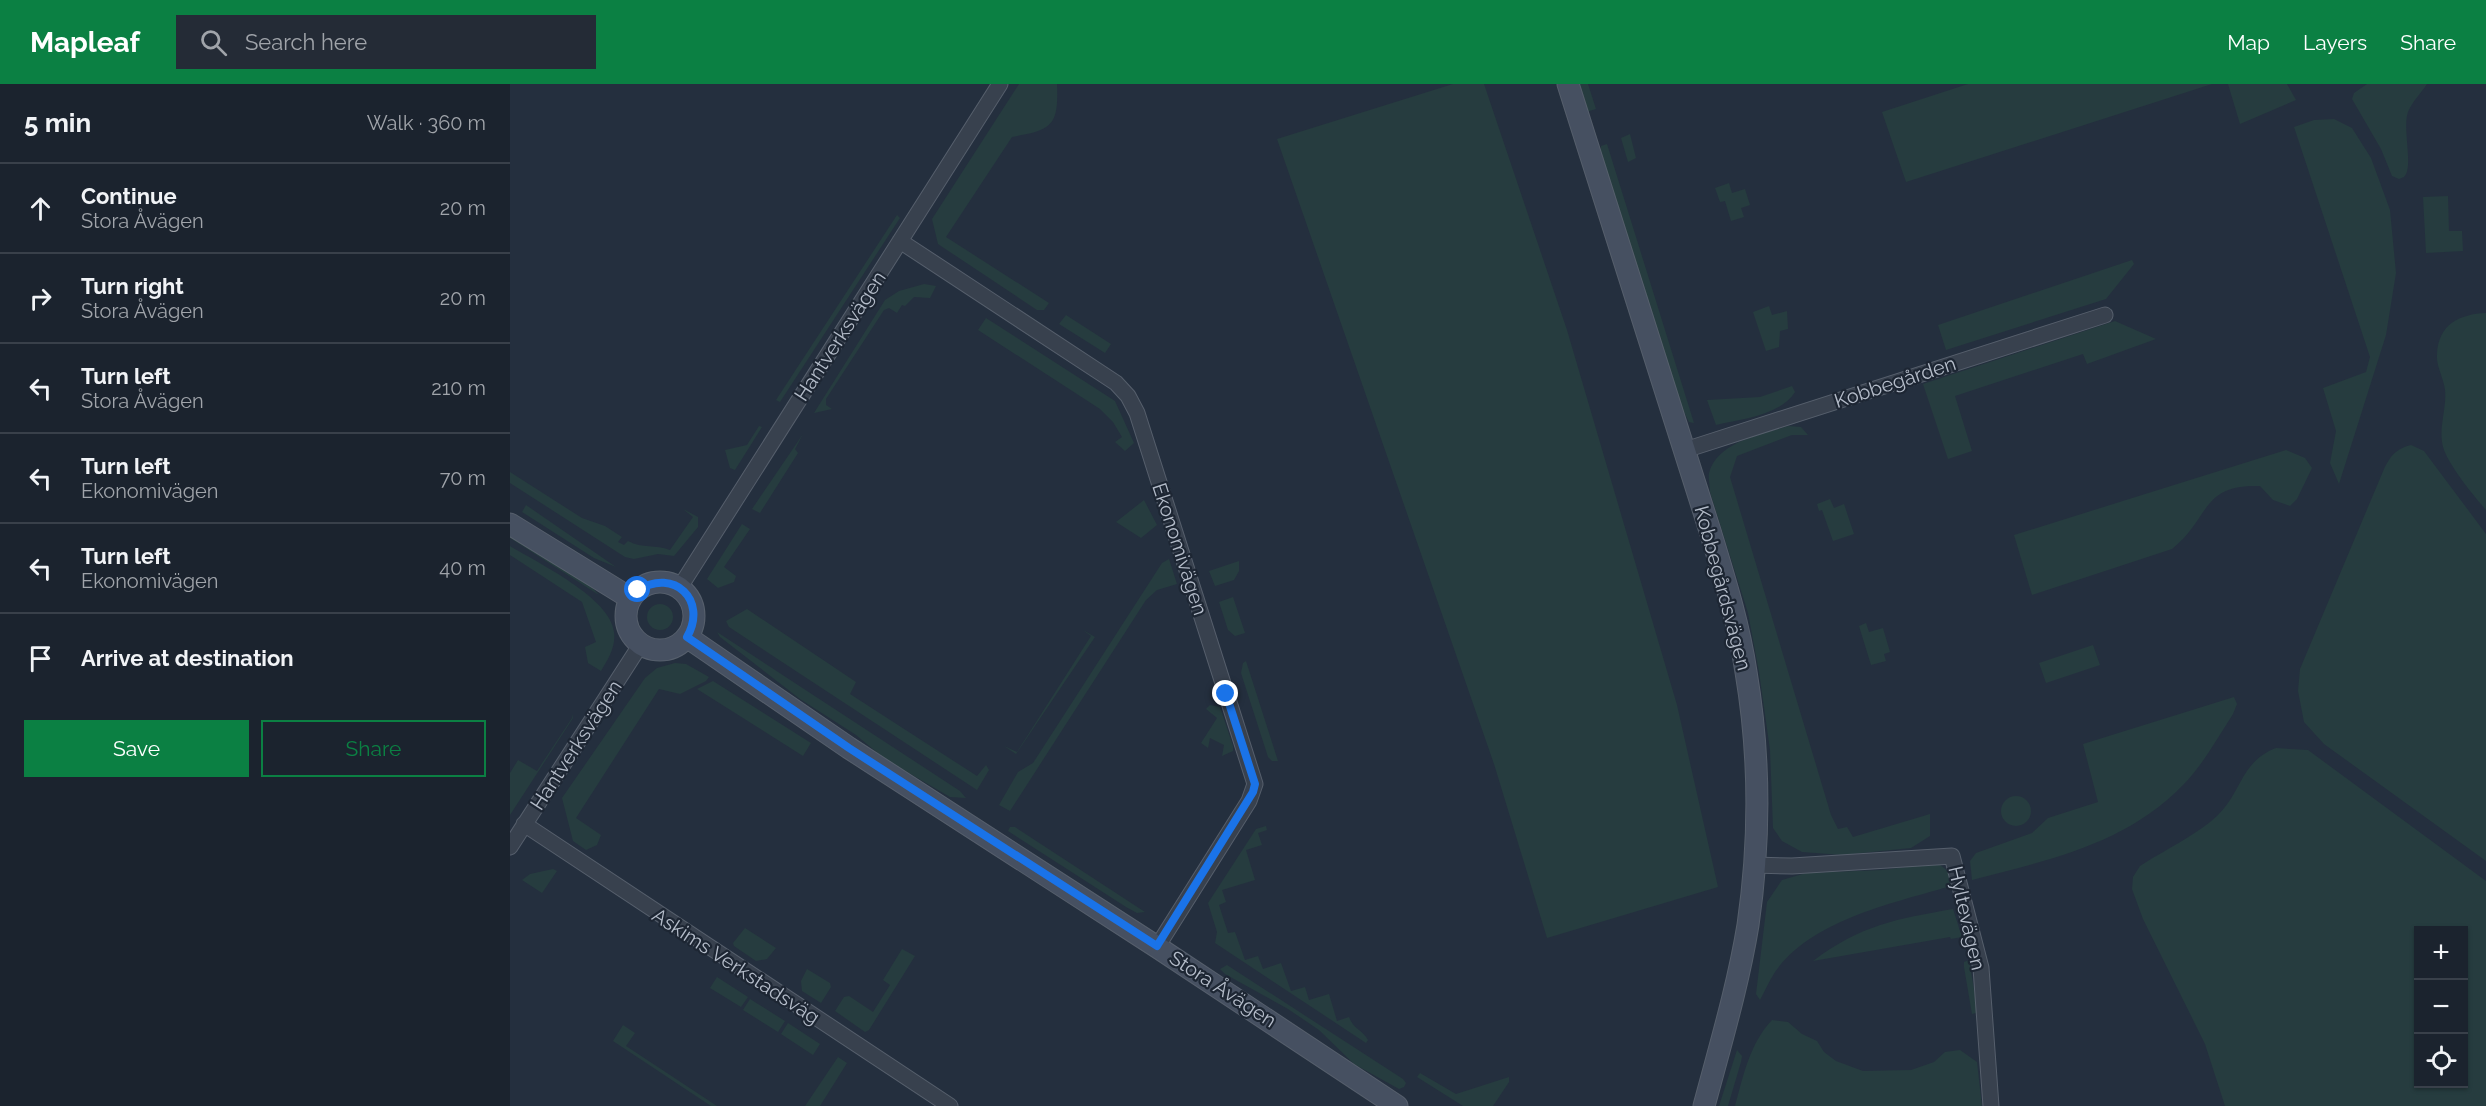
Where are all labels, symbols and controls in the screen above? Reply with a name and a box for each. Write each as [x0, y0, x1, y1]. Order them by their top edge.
search box [176, 15, 596, 69]
text: Mapleaf [30, 26, 140, 59]
icon: search [197, 26, 230, 59]
text: Search here [245, 29, 367, 55]
text: Map [2227, 30, 2270, 55]
text: Layers [2303, 30, 2367, 55]
text: Share [2400, 30, 2456, 55]
text: 5 min [24, 108, 91, 138]
text: Walk · 360 m [367, 111, 486, 135]
text: Continue [81, 183, 177, 209]
icon: ahead [24, 192, 57, 225]
text: 20 m [440, 196, 486, 220]
text: Stora Åvägen [81, 209, 204, 233]
street label: Hantverksvägen [789, 267, 891, 405]
text: Turn right [81, 273, 184, 299]
icon: right [24, 282, 57, 315]
text: 20 m [440, 286, 486, 310]
text: Stora Åvägen [81, 299, 204, 323]
street label: Kobbegården [1831, 351, 1959, 413]
text: Turn left [81, 363, 171, 389]
icon: left [24, 372, 57, 405]
text: 210 m [431, 376, 486, 400]
text: Stora Åvägen [81, 389, 204, 413]
text: Turn left [81, 453, 171, 479]
icon: left [24, 462, 57, 495]
text: 70 m [440, 466, 486, 490]
text: Ekonomivägen [81, 479, 219, 503]
street label: Ekonomivägen [1147, 480, 1213, 618]
street label: Kobbegårdsvägen [1689, 503, 1757, 673]
text: Turn left [81, 543, 171, 569]
icon: left [24, 552, 57, 585]
text: 40 m [439, 556, 486, 580]
text: Ekonomivägen [81, 569, 219, 593]
route start [624, 576, 650, 602]
icon: arrive [24, 642, 57, 675]
text: Arrive at destination [81, 645, 294, 671]
street label: Hantverksvägen [525, 676, 627, 814]
route end [1212, 680, 1238, 706]
button: Save [24, 720, 249, 777]
button: Share [261, 720, 486, 777]
street label: Hyltevägen [1943, 864, 1991, 972]
street label: Askims Verkstadsväg [648, 903, 824, 1029]
map controls [2414, 926, 2468, 1088]
button: + [2414, 926, 2468, 980]
street label: Stora Åvägen [1165, 945, 1282, 1032]
button: − [2414, 980, 2468, 1034]
button: locate [2414, 1034, 2468, 1088]

